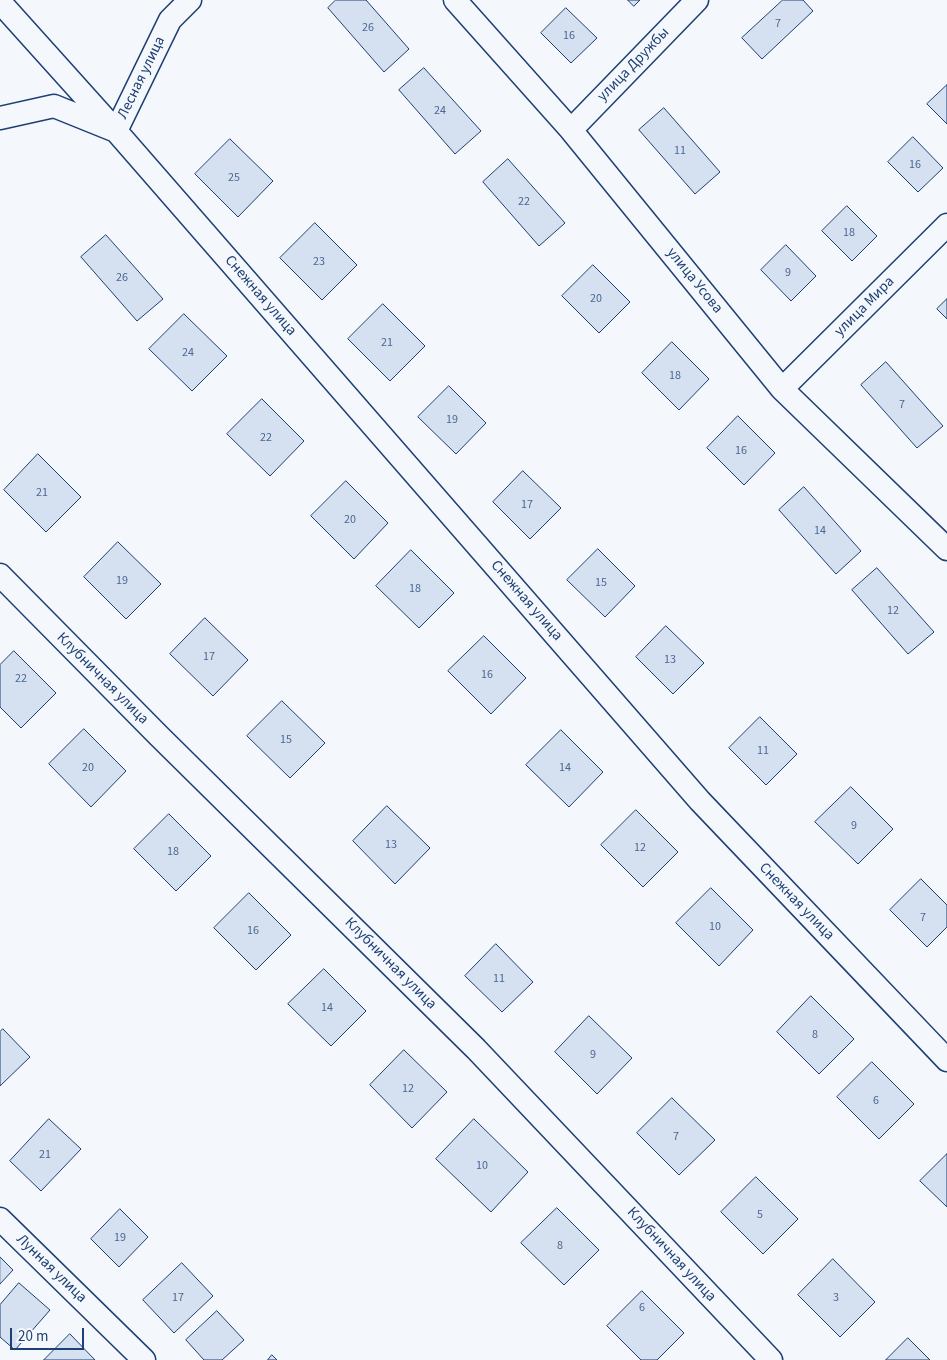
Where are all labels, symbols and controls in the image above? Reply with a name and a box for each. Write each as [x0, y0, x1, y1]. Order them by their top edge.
house number: 7 [775, 17, 781, 31]
house number: 26 [362, 21, 374, 35]
street label: улица Дружбы [594, 24, 674, 106]
house number: 16 [563, 29, 575, 43]
street label: Лесная улица [114, 34, 170, 122]
house number: 24 [434, 104, 446, 118]
house number: 11 [674, 144, 686, 158]
house number: 16 [909, 158, 921, 172]
house number: 25 [228, 171, 240, 185]
house number: 22 [518, 195, 530, 209]
house number: 18 [843, 226, 855, 240]
street label: улица Усова [662, 245, 726, 317]
street label: Снежная улица [220, 252, 300, 340]
house number: 23 [313, 255, 325, 269]
house number: 9 [785, 266, 791, 280]
house number: 26 [116, 271, 128, 285]
street label: улица Мира [831, 273, 899, 341]
house number: 20 [590, 292, 602, 306]
house number: 21 [381, 336, 393, 350]
house number: 24 [182, 346, 194, 360]
house number: 18 [669, 369, 681, 383]
house number: 7 [899, 398, 905, 412]
house number: 19 [446, 413, 458, 427]
house number: 22 [260, 431, 272, 445]
house number: 16 [735, 444, 747, 458]
house number: 21 [36, 486, 48, 500]
house number: 17 [521, 498, 533, 512]
house number: 20 [344, 513, 356, 527]
house number: 14 [814, 524, 826, 538]
street label: Снежная улица [486, 557, 566, 645]
house number: 19 [116, 574, 128, 588]
house number: 15 [595, 576, 607, 590]
house number: 18 [409, 582, 421, 596]
house number: 12 [887, 604, 899, 618]
street label: Клубничная улица [52, 629, 152, 729]
house number: 17 [203, 650, 215, 664]
house number: 13 [664, 653, 676, 667]
house number: 16 [481, 668, 493, 682]
house number: 22 [15, 672, 27, 686]
house number: 15 [280, 733, 292, 747]
house number: 11 [757, 744, 769, 758]
house number: 20 [82, 761, 94, 775]
house number: 14 [559, 761, 571, 775]
house number: 9 [851, 819, 857, 833]
house number: 13 [385, 838, 397, 852]
house number: 12 [634, 841, 646, 855]
house number: 18 [167, 845, 179, 859]
street label: Снежная улица [755, 860, 837, 944]
house number: 7 [920, 911, 926, 925]
street label: Клубничная улица [340, 914, 440, 1014]
house number: 10 [709, 920, 721, 934]
house number: 16 [247, 924, 259, 938]
house number: 11 [493, 972, 505, 986]
house number: 14 [321, 1001, 333, 1015]
house number: 8 [812, 1028, 818, 1042]
house number: 9 [590, 1048, 596, 1062]
house number: 12 [402, 1082, 414, 1096]
house number: 6 [873, 1094, 879, 1108]
house number: 7 [673, 1130, 679, 1144]
house number: 21 [39, 1148, 51, 1162]
house number: 10 [476, 1159, 488, 1173]
street label: Клубничная улица [623, 1204, 719, 1306]
house number: 5 [757, 1208, 763, 1222]
street label: Лунная улица [12, 1231, 90, 1307]
house number: 19 [114, 1231, 126, 1245]
house number: 8 [557, 1239, 563, 1253]
house number: 17 [172, 1291, 184, 1305]
house number: 3 [833, 1291, 839, 1305]
house number: 6 [639, 1301, 645, 1315]
scale bar [12, 1318, 86, 1350]
text: 20 m [18, 1326, 48, 1347]

